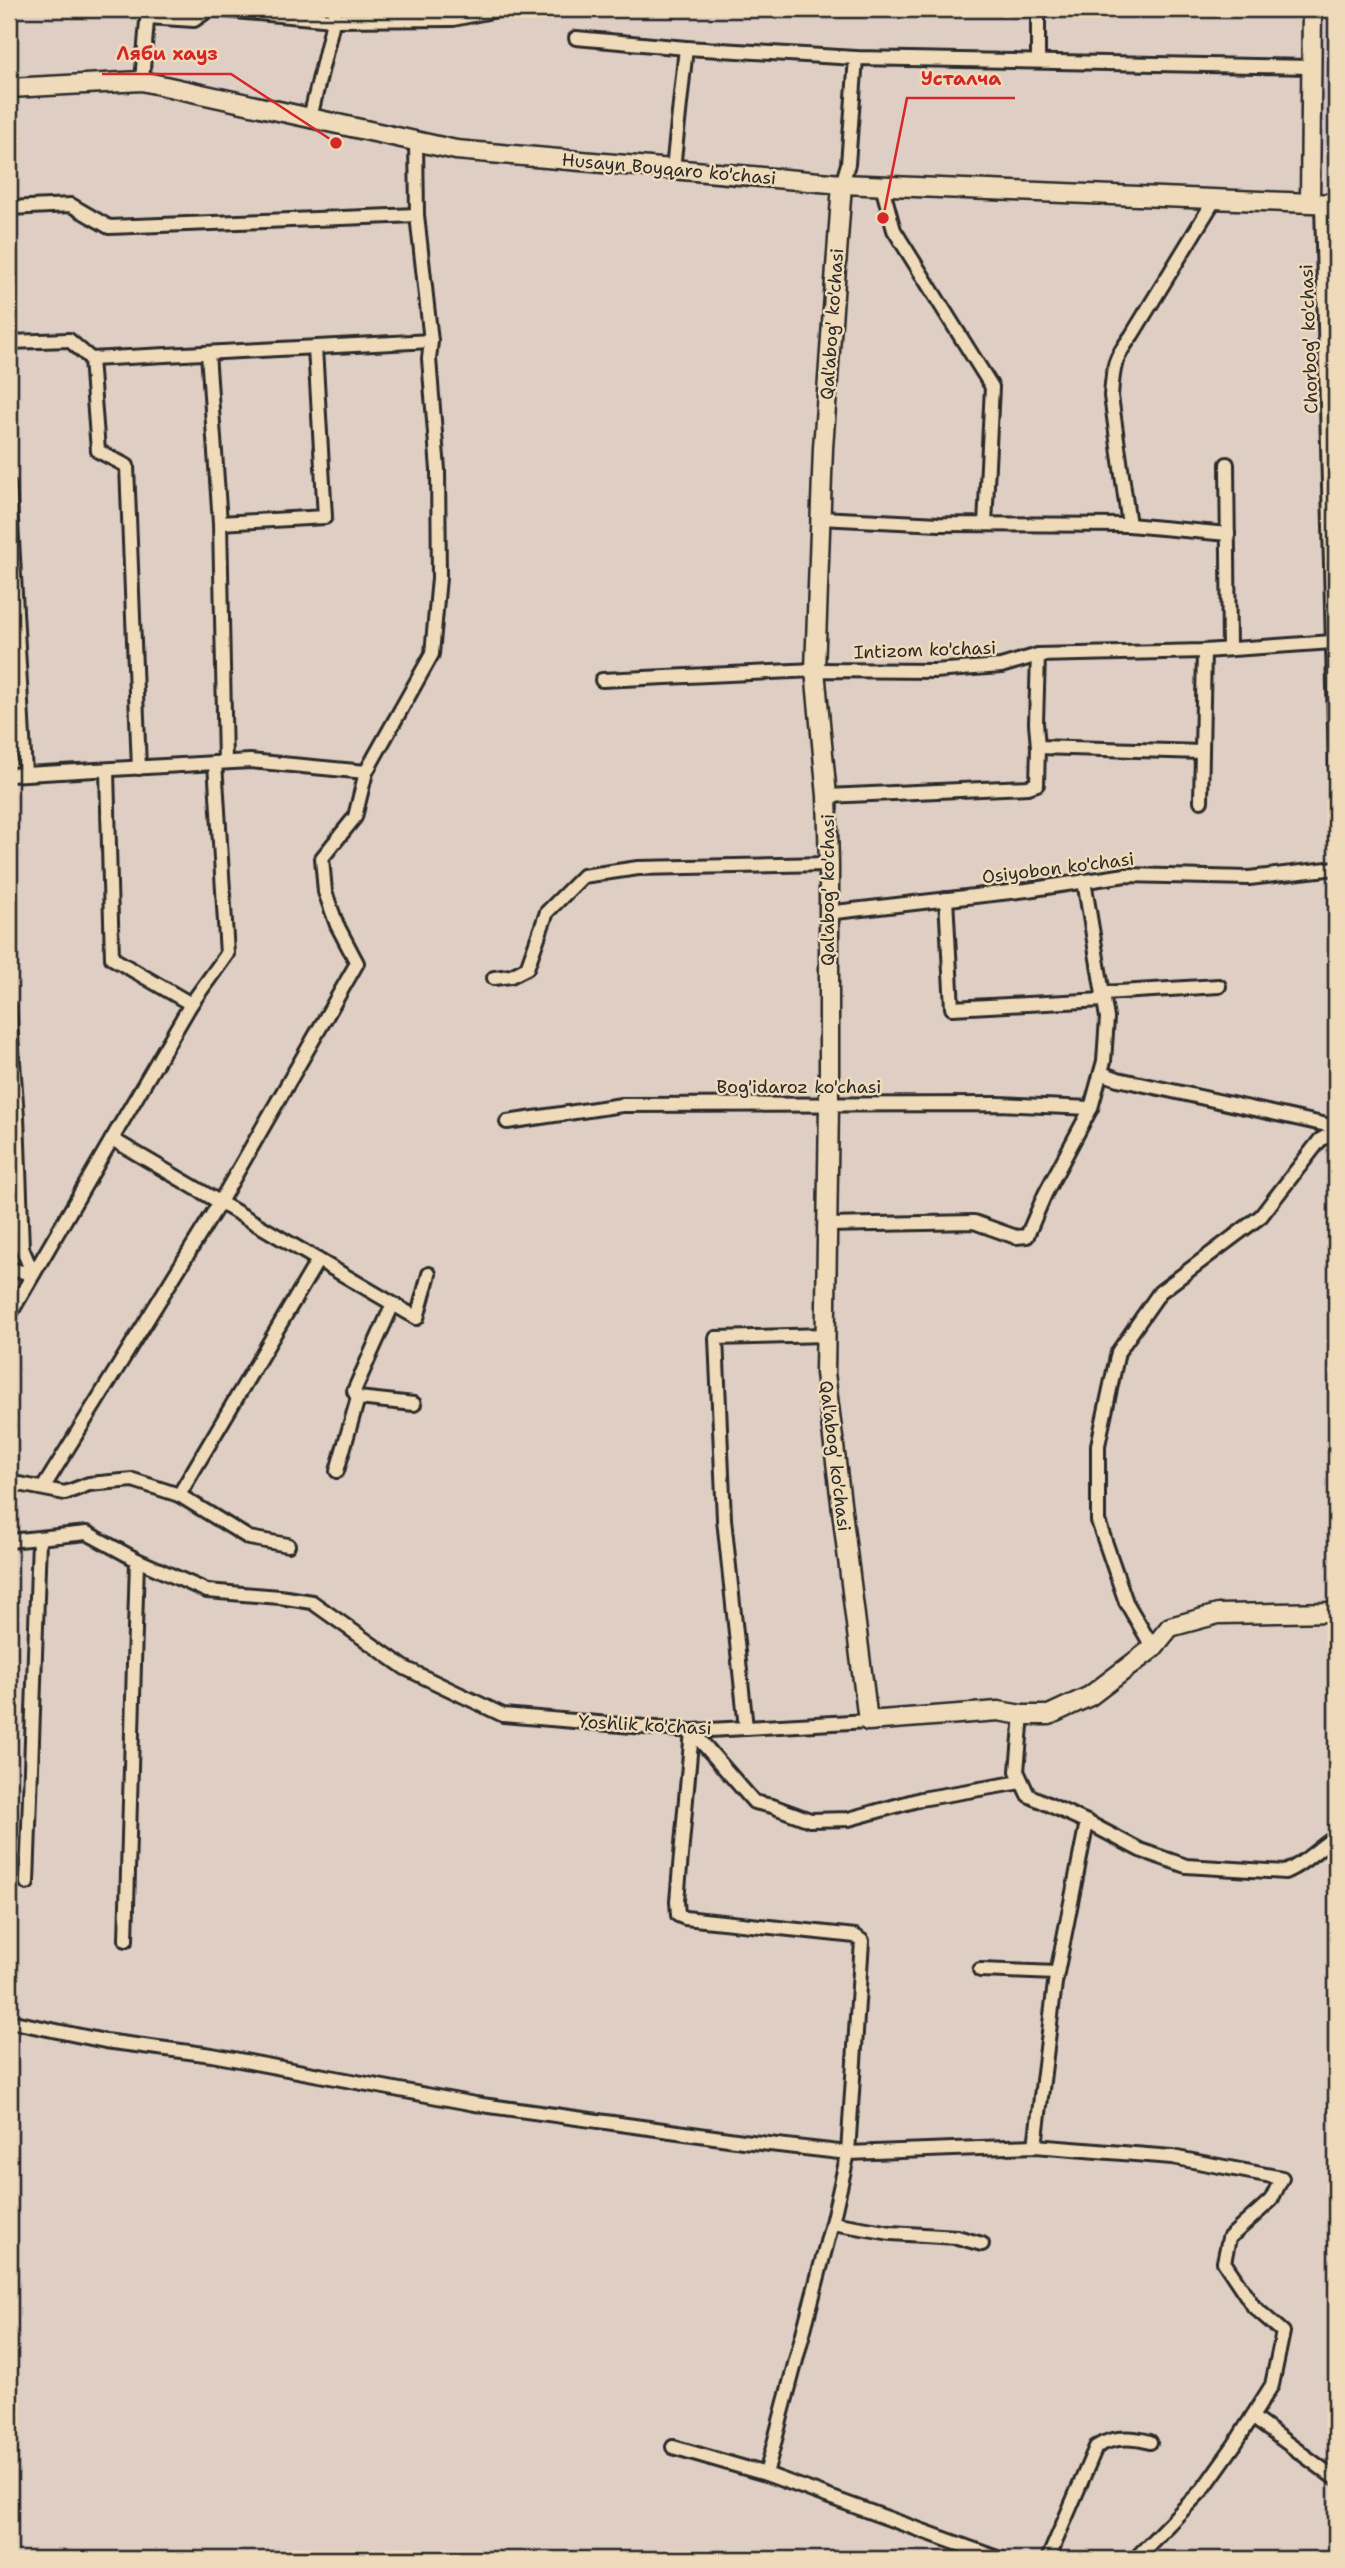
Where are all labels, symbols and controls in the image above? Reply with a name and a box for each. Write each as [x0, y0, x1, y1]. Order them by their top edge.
callout: Ляби хауз [102, 34, 231, 74]
text: Ляби хауз [116, 41, 218, 66]
callout: Усталча [907, 58, 1015, 98]
text: Усталча [921, 66, 1001, 91]
street label: Husayn Boyqaro ko'chasi [561, 148, 777, 190]
street label: Qal'abog' ko'chasi [815, 247, 849, 401]
street label: Сhorbog' ko'chasi [1294, 264, 1324, 414]
street label: Intizom ko'chasi [853, 636, 997, 664]
street label: Qal'abog' ko'chasi [816, 814, 840, 966]
street label: Osiyobon ko'chasi [981, 847, 1135, 889]
street label: Bog'idaroz ko'chasi [717, 1075, 881, 1099]
street label: Qal'abog' ko'chasi [814, 1379, 856, 1533]
street label: Yoshlik ko'chasi [578, 1710, 712, 1740]

